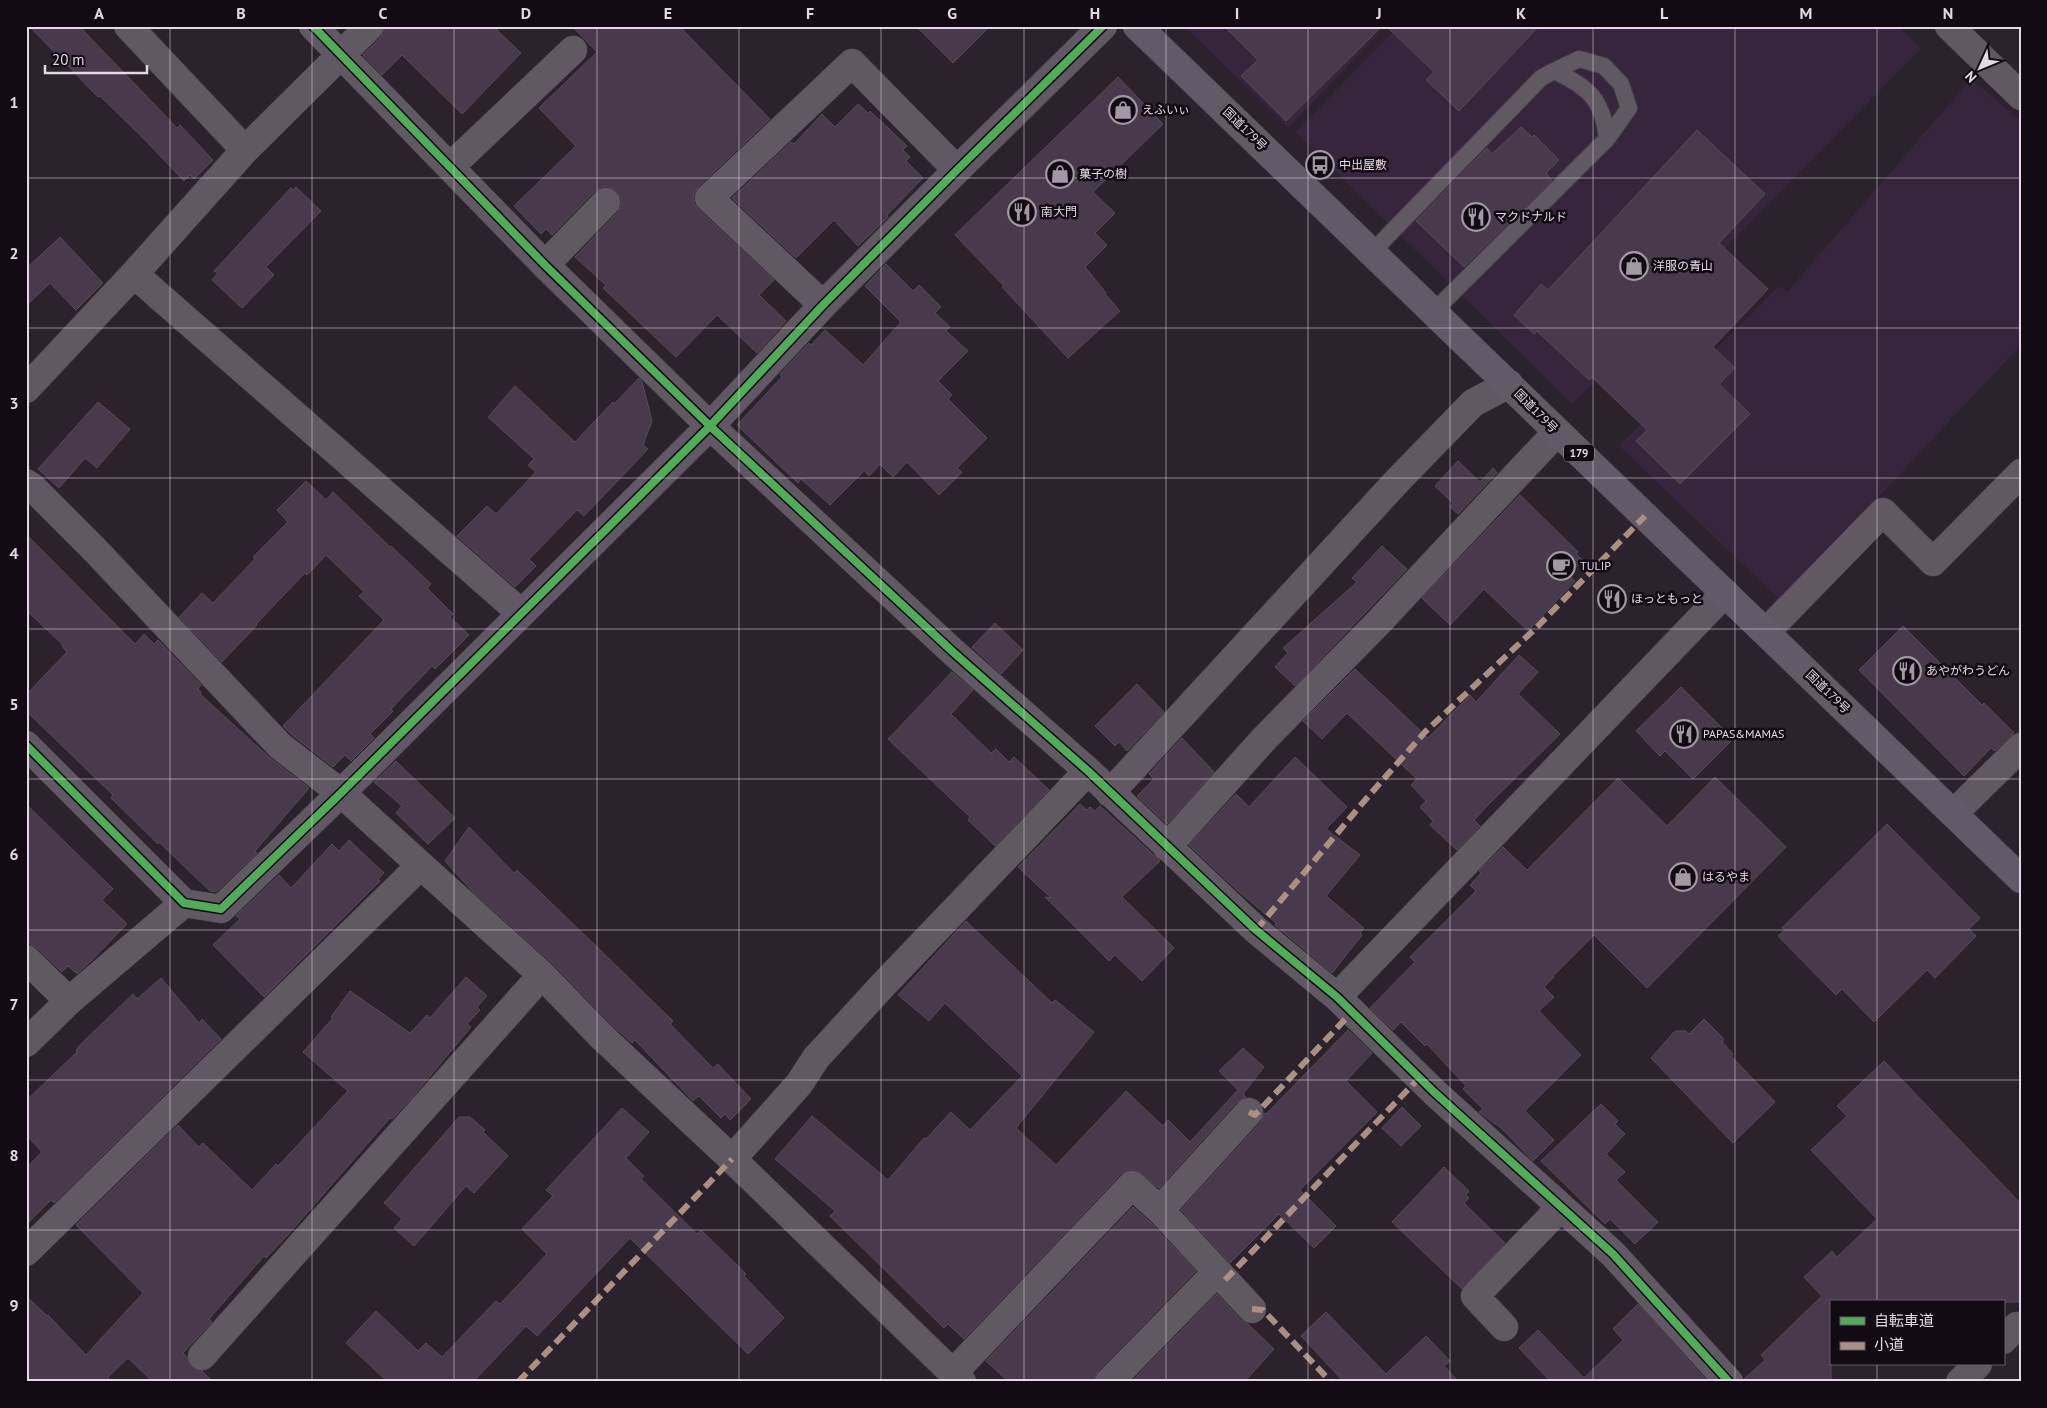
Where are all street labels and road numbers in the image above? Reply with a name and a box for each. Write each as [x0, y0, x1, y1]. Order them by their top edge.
street label: 国道179号 [1220, 104, 1271, 153]
street label: 国道179号 [1511, 386, 1561, 436]
road number: 179 [1564, 444, 1594, 462]
street label: 国道179号 [1803, 667, 1854, 716]

